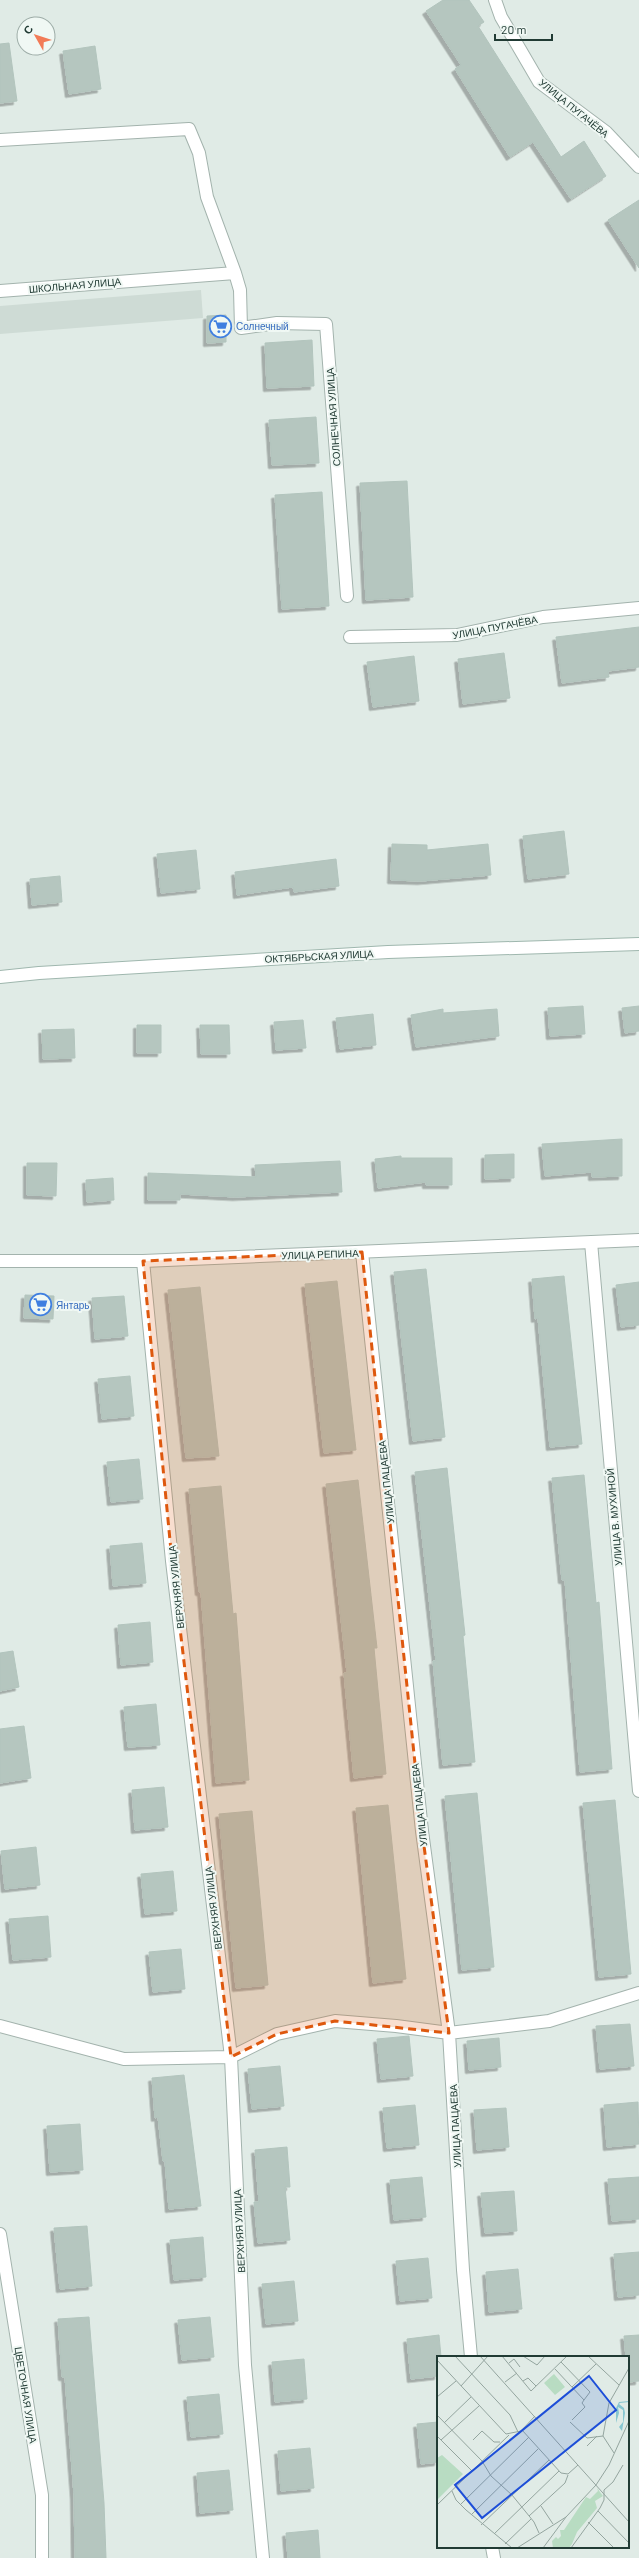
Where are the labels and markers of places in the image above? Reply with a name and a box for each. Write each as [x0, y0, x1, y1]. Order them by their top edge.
supermarket icon: Солнечный [208, 313, 234, 339]
place label: Солнечный [236, 320, 289, 332]
supermarket icon: Янтарь [27, 1292, 53, 1318]
place label: Янтарь [56, 1299, 90, 1311]

